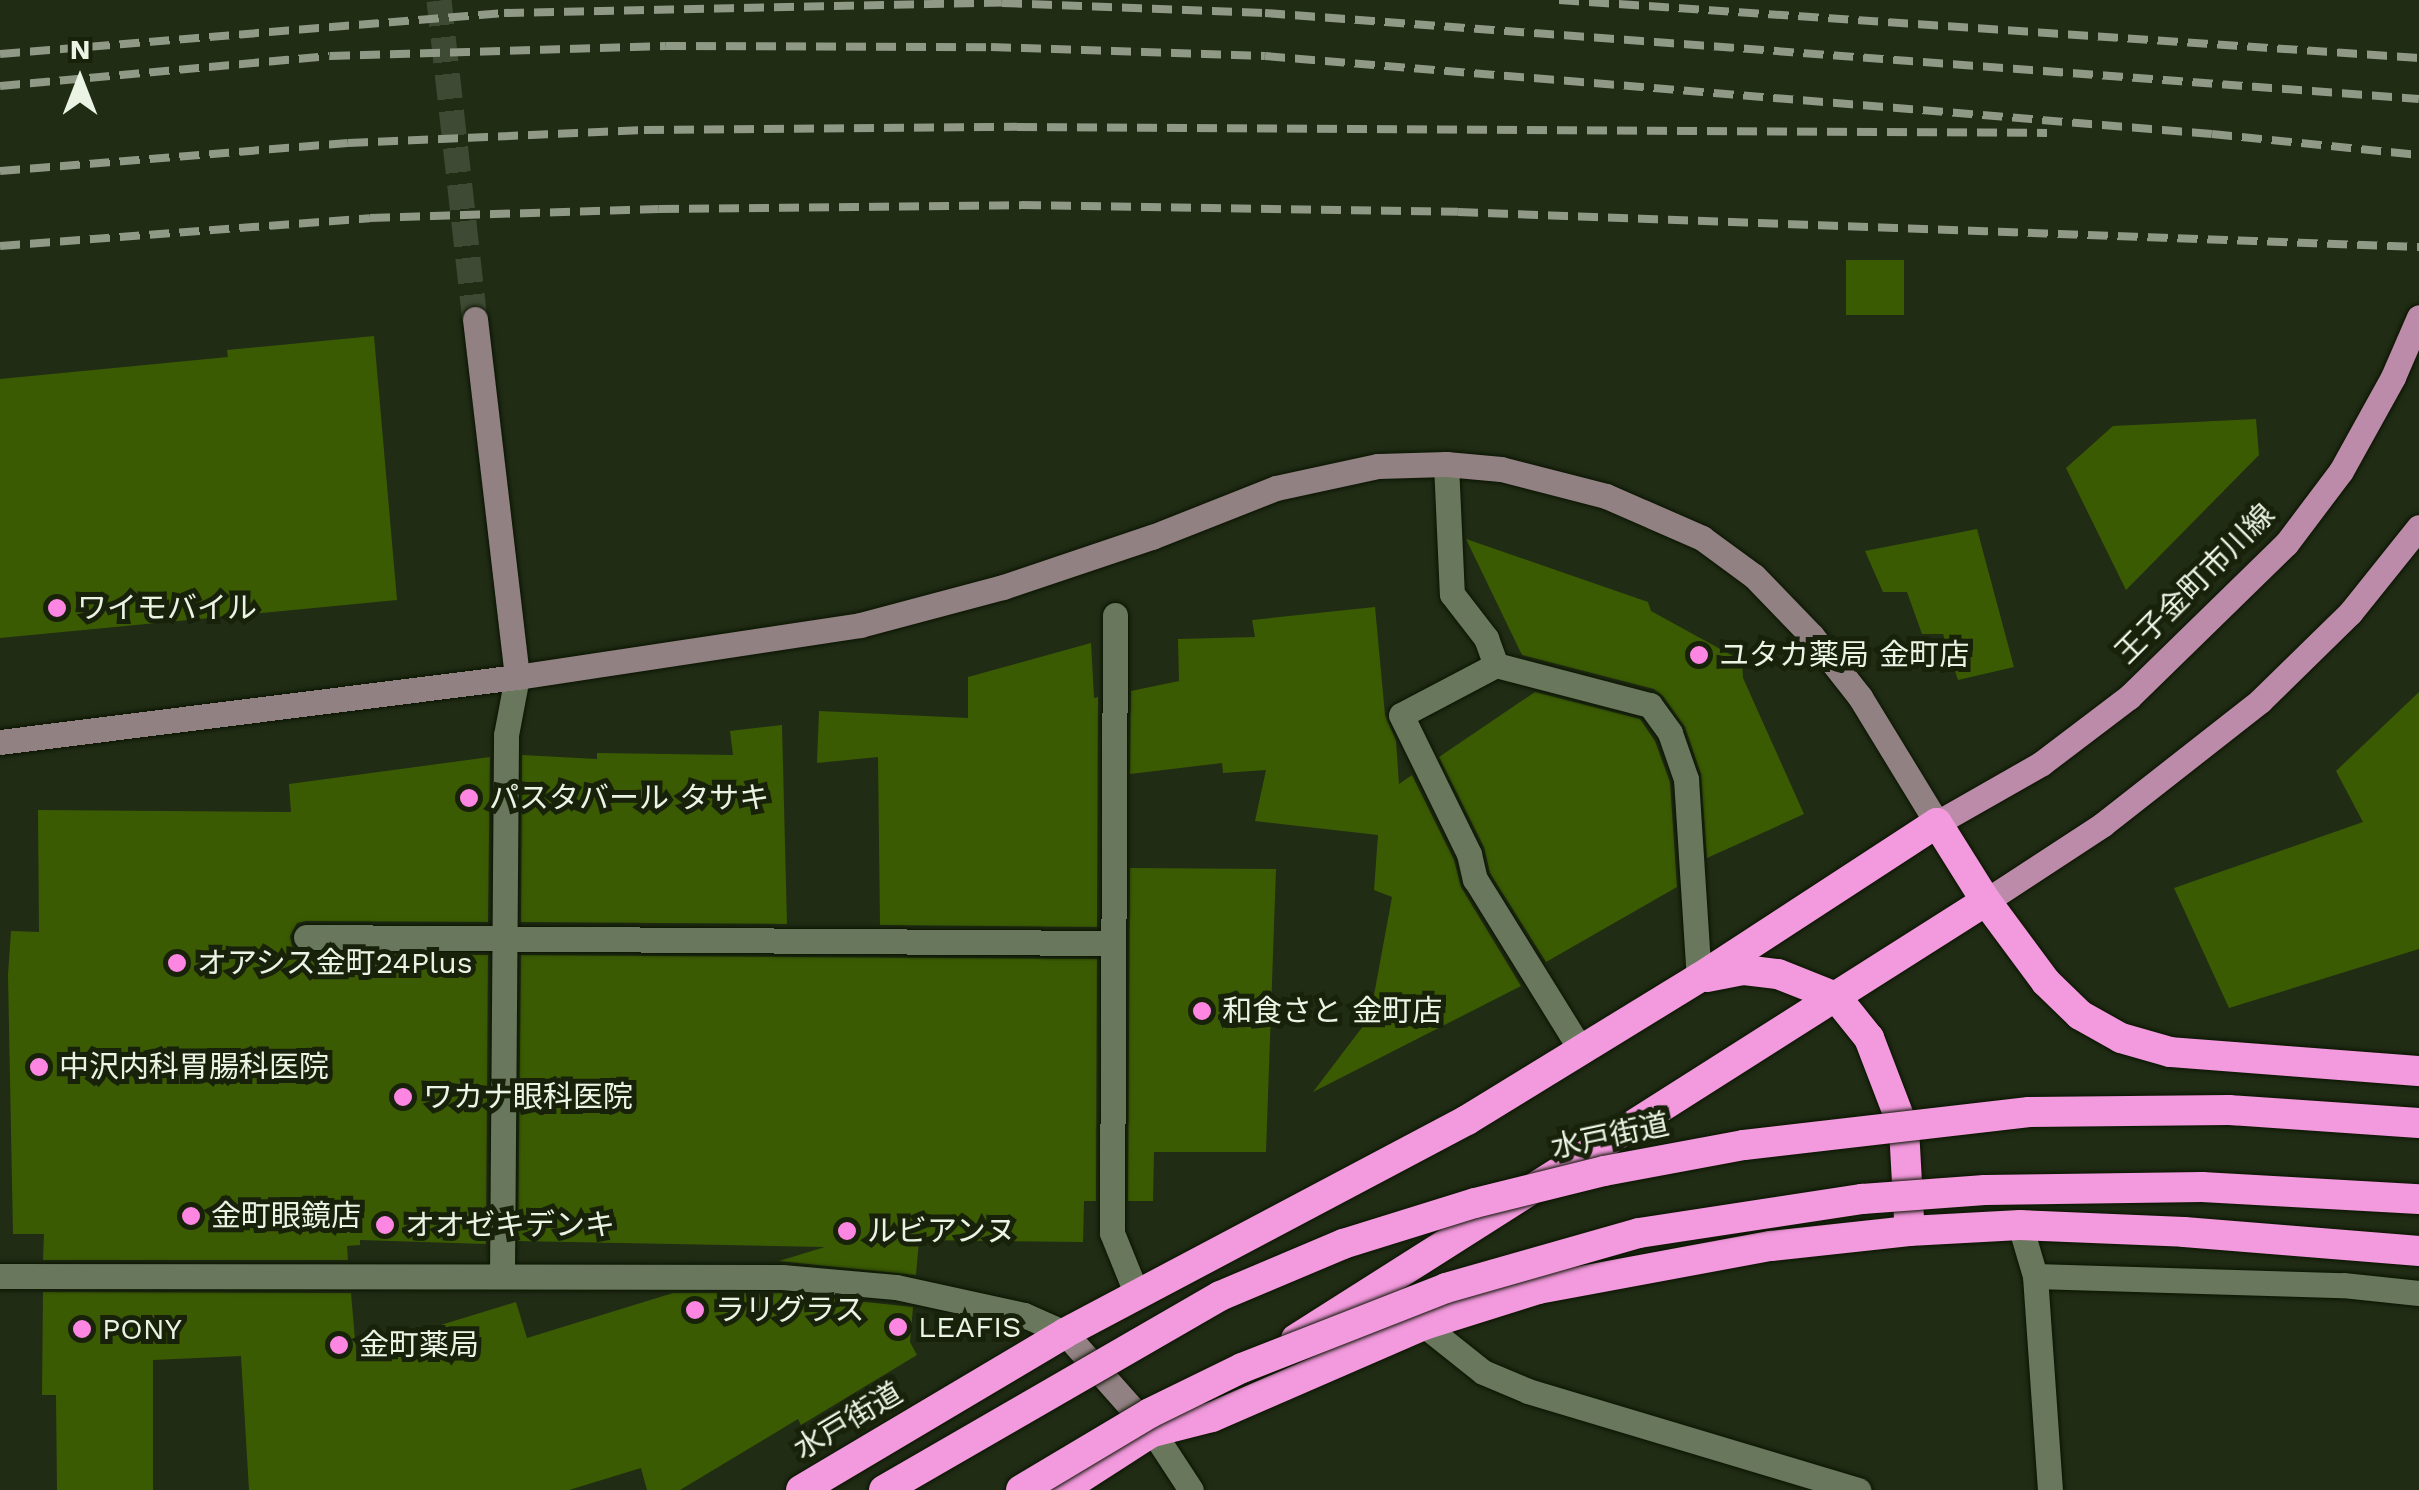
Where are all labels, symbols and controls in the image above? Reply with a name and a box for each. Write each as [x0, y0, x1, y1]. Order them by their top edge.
north arrow [30, 30, 130, 130]
text: N [70, 33, 90, 66]
street label: 王子金町市川線 [2108, 497, 2282, 671]
place label: ワイモバイル [77, 590, 257, 626]
marker: ワイモバイル [46, 597, 68, 619]
place label: ユタカ薬局 金町店 [1719, 637, 1969, 673]
marker: ユタカ薬局 金町店 [1688, 644, 1710, 666]
place label: パスタバール タサキ [489, 780, 769, 816]
marker: パスタバール タサキ [458, 787, 480, 809]
place label: オアシス金町24Plus [197, 945, 474, 981]
marker: オアシス金町24Plus [166, 952, 188, 974]
place label: 和食さと 金町店 [1222, 993, 1442, 1029]
marker: 和食さと 金町店 [1191, 1000, 1213, 1022]
place label: 中沢内科胃腸科医院 [59, 1049, 329, 1085]
marker: 中沢内科胃腸科医院 [28, 1056, 50, 1078]
place label: ワカナ眼科医院 [423, 1079, 633, 1115]
marker: ワカナ眼科医院 [392, 1086, 414, 1108]
street label: 水戸街道 [1548, 1106, 1672, 1166]
place label: 金町眼鏡店 [211, 1198, 361, 1234]
marker: 金町眼鏡店 [180, 1205, 202, 1227]
place label: オオゼキデンキ [405, 1207, 615, 1243]
place label: ルビアンヌ [867, 1213, 1017, 1249]
marker: オオゼキデンキ [374, 1214, 396, 1236]
marker: ルビアンヌ [836, 1220, 858, 1242]
place label: ラリグラス [715, 1292, 865, 1328]
marker: ラリグラス [684, 1299, 706, 1321]
place label: LEAFIS [918, 1309, 1021, 1345]
place label: PONY [102, 1311, 182, 1347]
marker: LEAFIS [887, 1316, 909, 1338]
marker: PONY [71, 1318, 93, 1340]
place label: 金町薬局 [359, 1327, 479, 1363]
marker: 金町薬局 [328, 1334, 350, 1356]
street label: 水戸街道 [787, 1375, 909, 1467]

